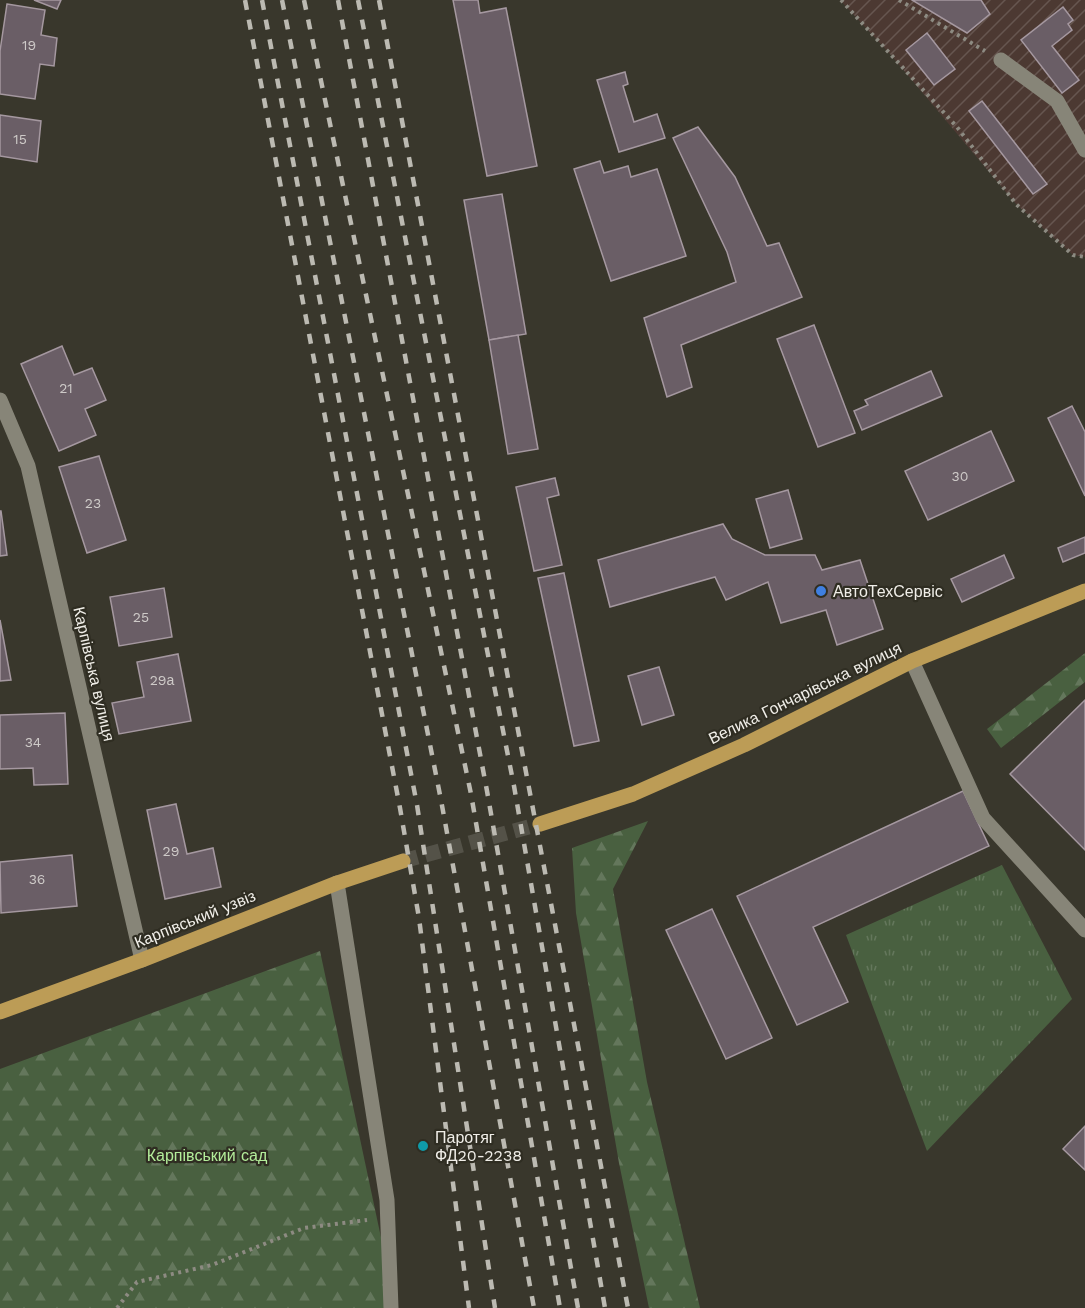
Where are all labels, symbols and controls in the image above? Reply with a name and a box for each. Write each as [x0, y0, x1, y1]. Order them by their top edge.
house number: 19 [22, 37, 36, 53]
house number: 15 [13, 131, 27, 147]
house number: 21 [59, 380, 73, 396]
house number: 30 [952, 468, 968, 484]
house number: 23 [85, 495, 101, 511]
place label: АвтоТехСервіс [833, 582, 943, 601]
marker: АвтоТехСервіс [814, 584, 828, 598]
street label: Карпівська вулиця [69, 605, 119, 743]
house number: 25 [133, 609, 149, 625]
street label: Велика Гончарівська вулиця [705, 638, 905, 748]
house number: 29а [150, 672, 175, 688]
house number: 34 [25, 734, 41, 750]
house number: 29 [163, 843, 179, 859]
house number: 36 [29, 871, 45, 887]
street label: Карпівський узвіз [132, 886, 258, 952]
place label: Паротяг ФД20-2238 [435, 1128, 522, 1165]
marker: Паротяг ФД20-2238 [416, 1139, 430, 1153]
park label: Карпівський сад [147, 1146, 268, 1165]

